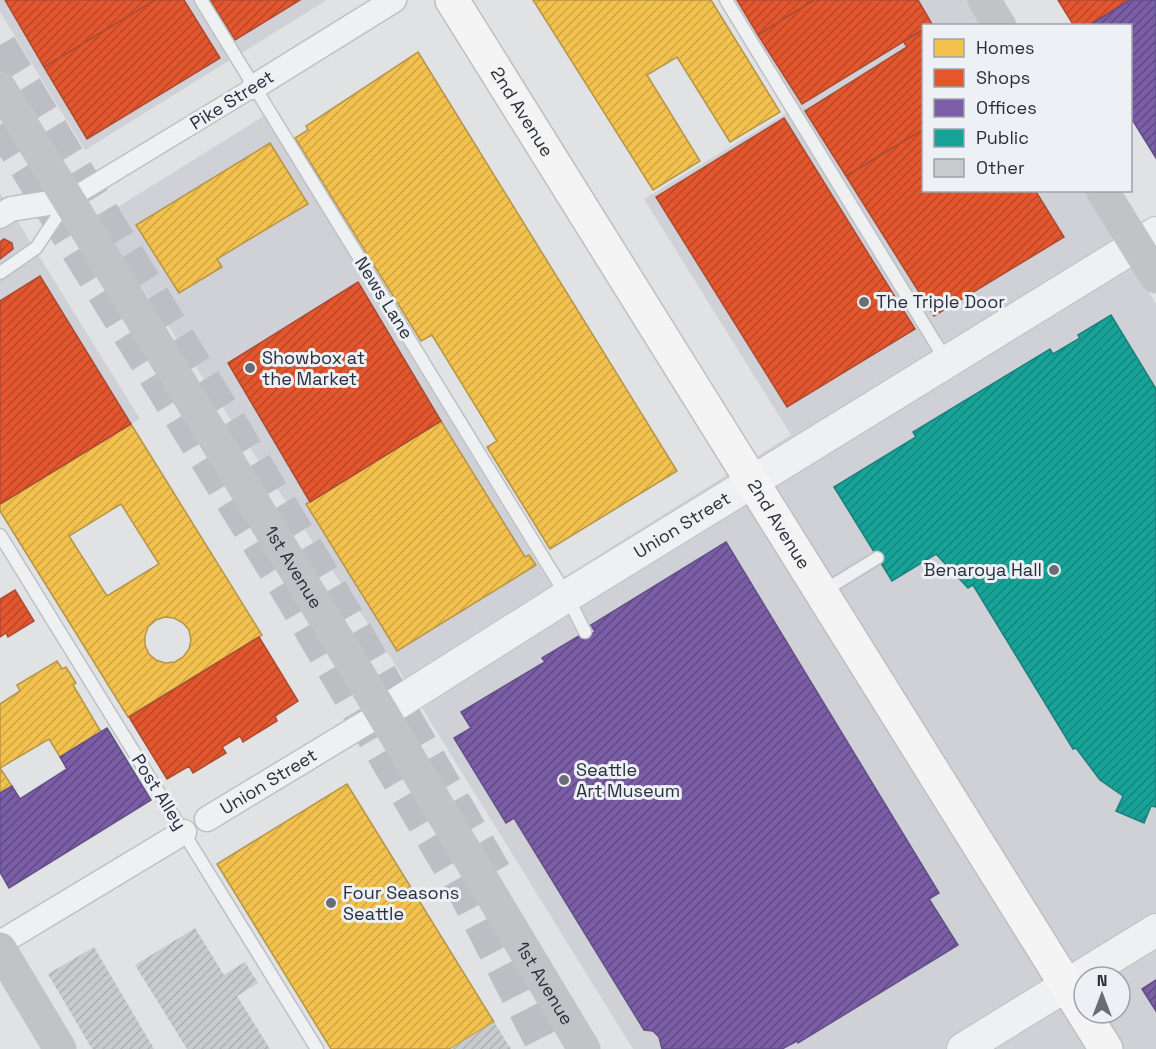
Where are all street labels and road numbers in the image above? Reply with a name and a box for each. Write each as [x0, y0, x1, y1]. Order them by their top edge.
street label: 2nd Avenue [486, 63, 559, 161]
street label: Pike Street [185, 65, 278, 134]
street label: News Lane [350, 252, 419, 343]
street label: 2nd Avenue [743, 475, 816, 573]
street label: Union Street [629, 486, 734, 563]
street label: 1st Avenue [260, 521, 328, 613]
street label: Union Street [216, 743, 321, 819]
street label: Post Alley [127, 749, 192, 834]
street label: 1st Avenue [511, 937, 579, 1029]

